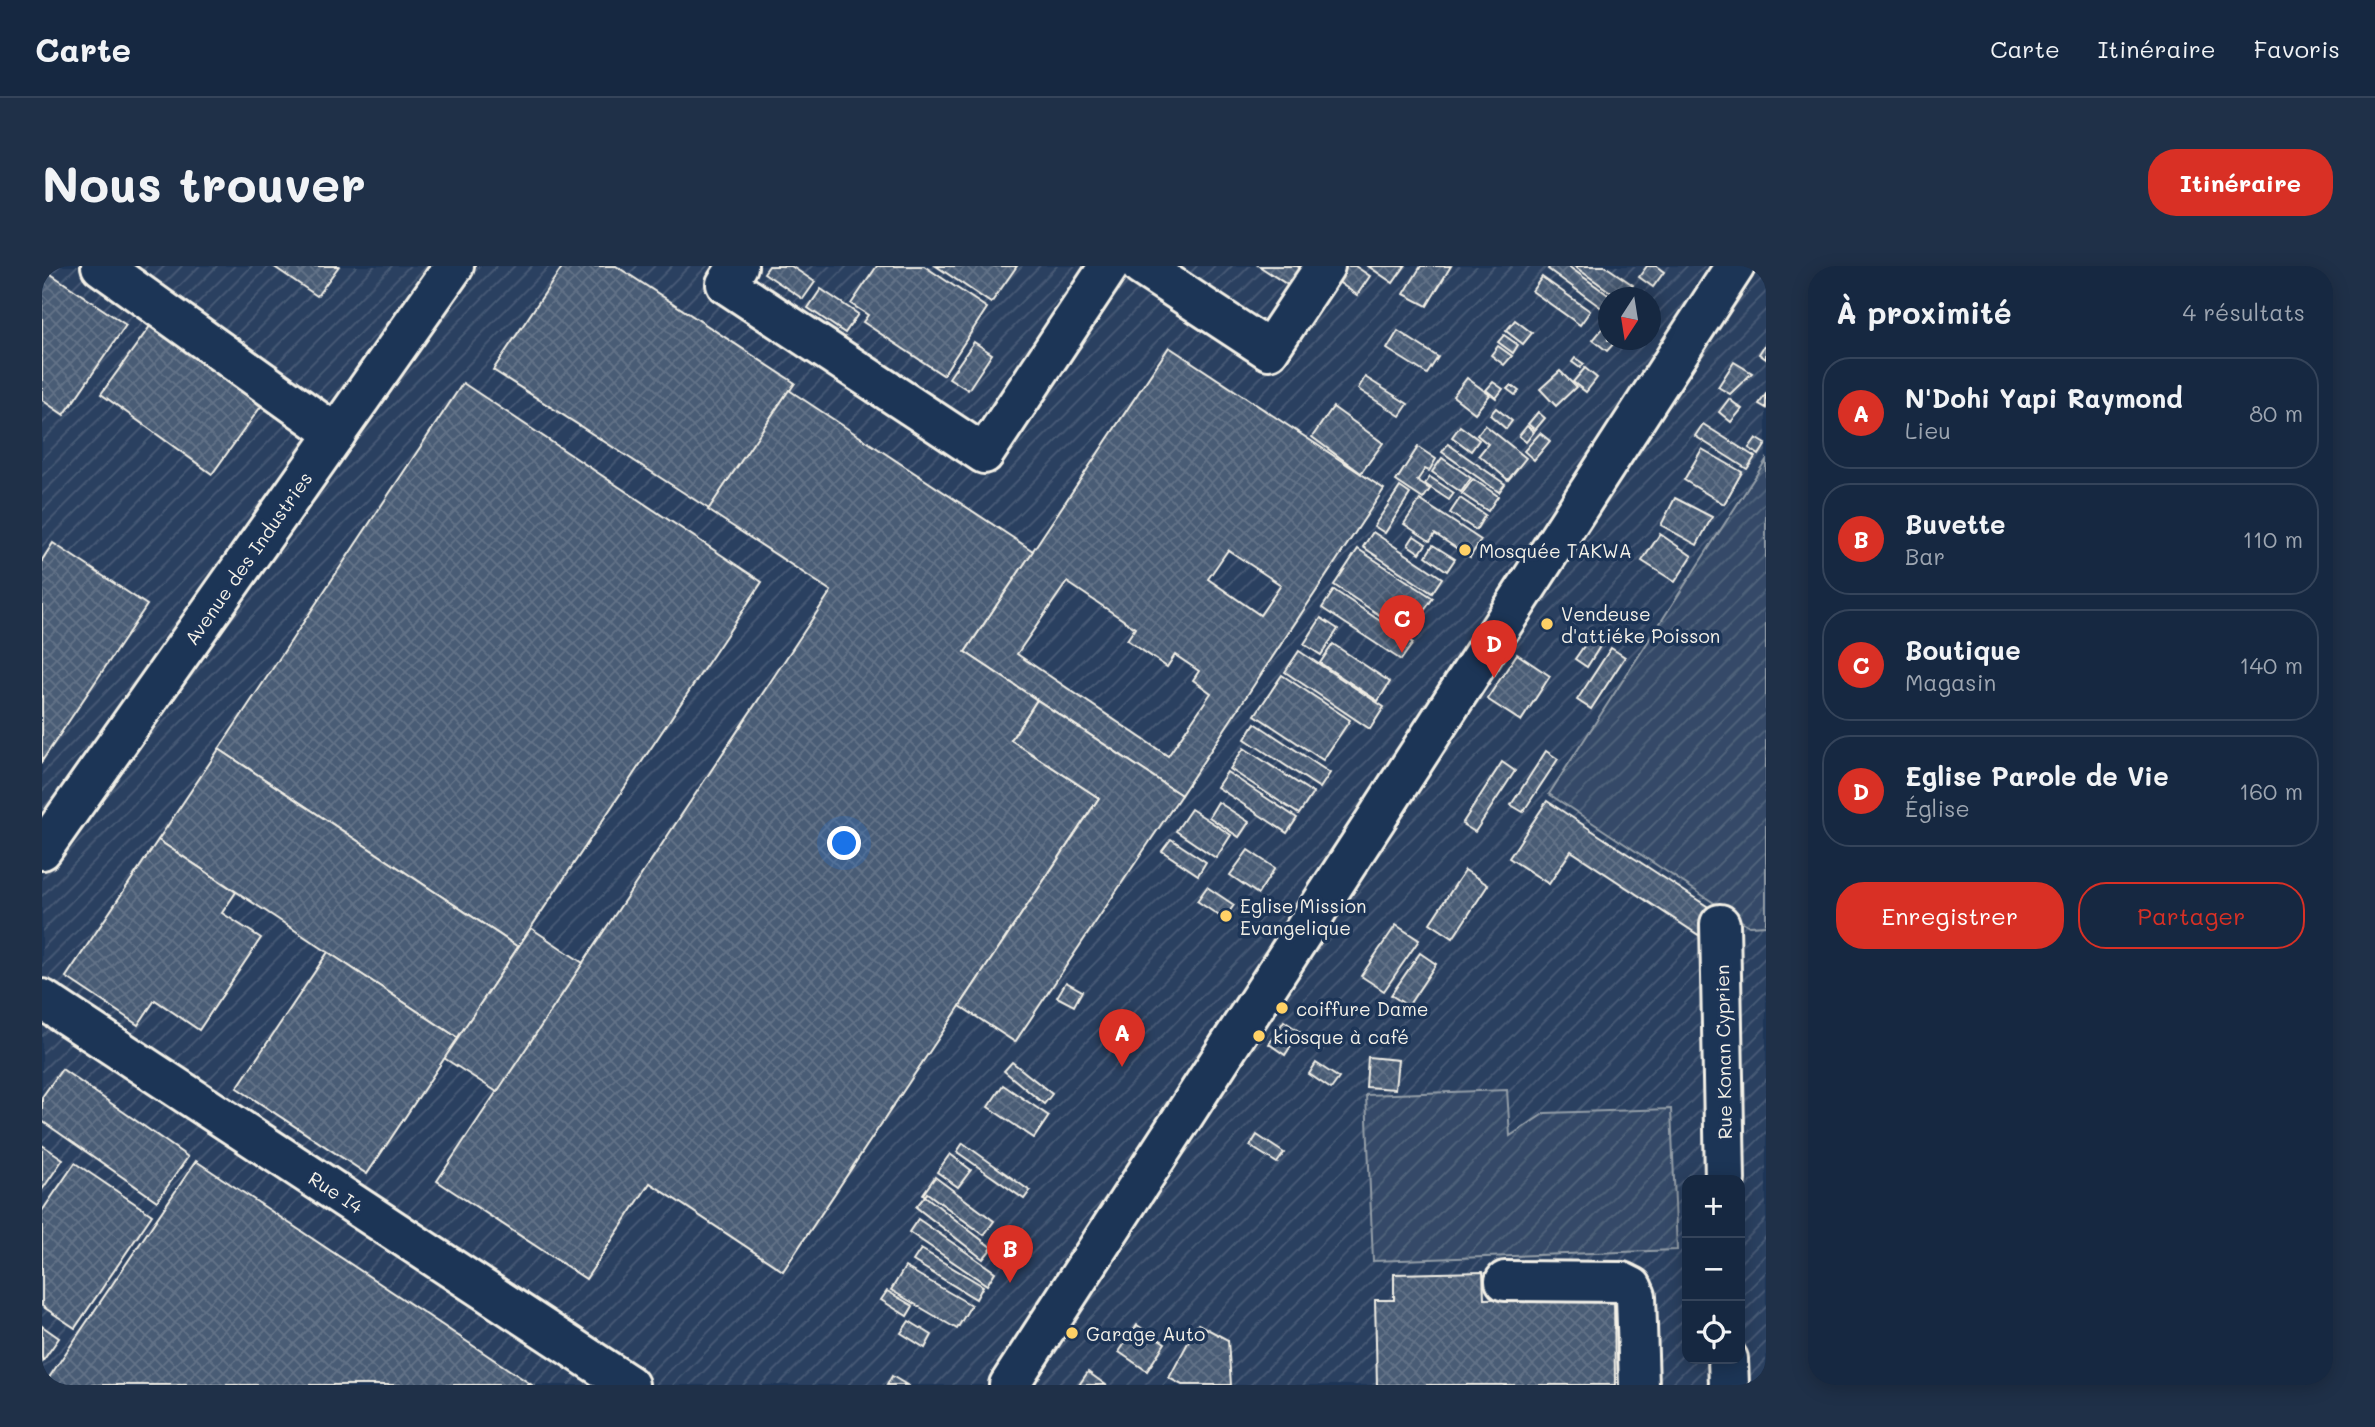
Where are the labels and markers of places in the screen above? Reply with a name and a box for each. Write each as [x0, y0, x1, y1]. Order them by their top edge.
place label: Mosquée TAKWA [1479, 538, 1632, 563]
marker: Mosquée TAKWA [1457, 542, 1473, 558]
pin: C [1379, 595, 1425, 653]
place label: Vendeuse d'attiéke Poisson [1561, 601, 1720, 648]
marker: Vendeuse d'attiéke Poisson [1539, 616, 1555, 632]
pin: D [1471, 620, 1517, 678]
place label: Eglise Mission Evangelique [1240, 893, 1367, 940]
marker: Eglise Mission Evangelique [1218, 908, 1234, 924]
place label: coiffure Dame [1296, 996, 1429, 1021]
marker: coiffure Dame [1274, 1000, 1290, 1016]
pin: A [1099, 1009, 1145, 1067]
place label: kiosque à café [1273, 1024, 1409, 1049]
marker: kiosque à café [1251, 1028, 1267, 1044]
pin: B [987, 1225, 1033, 1283]
place label: Garage Auto [1086, 1321, 1205, 1346]
marker: Garage Auto [1064, 1325, 1080, 1341]

